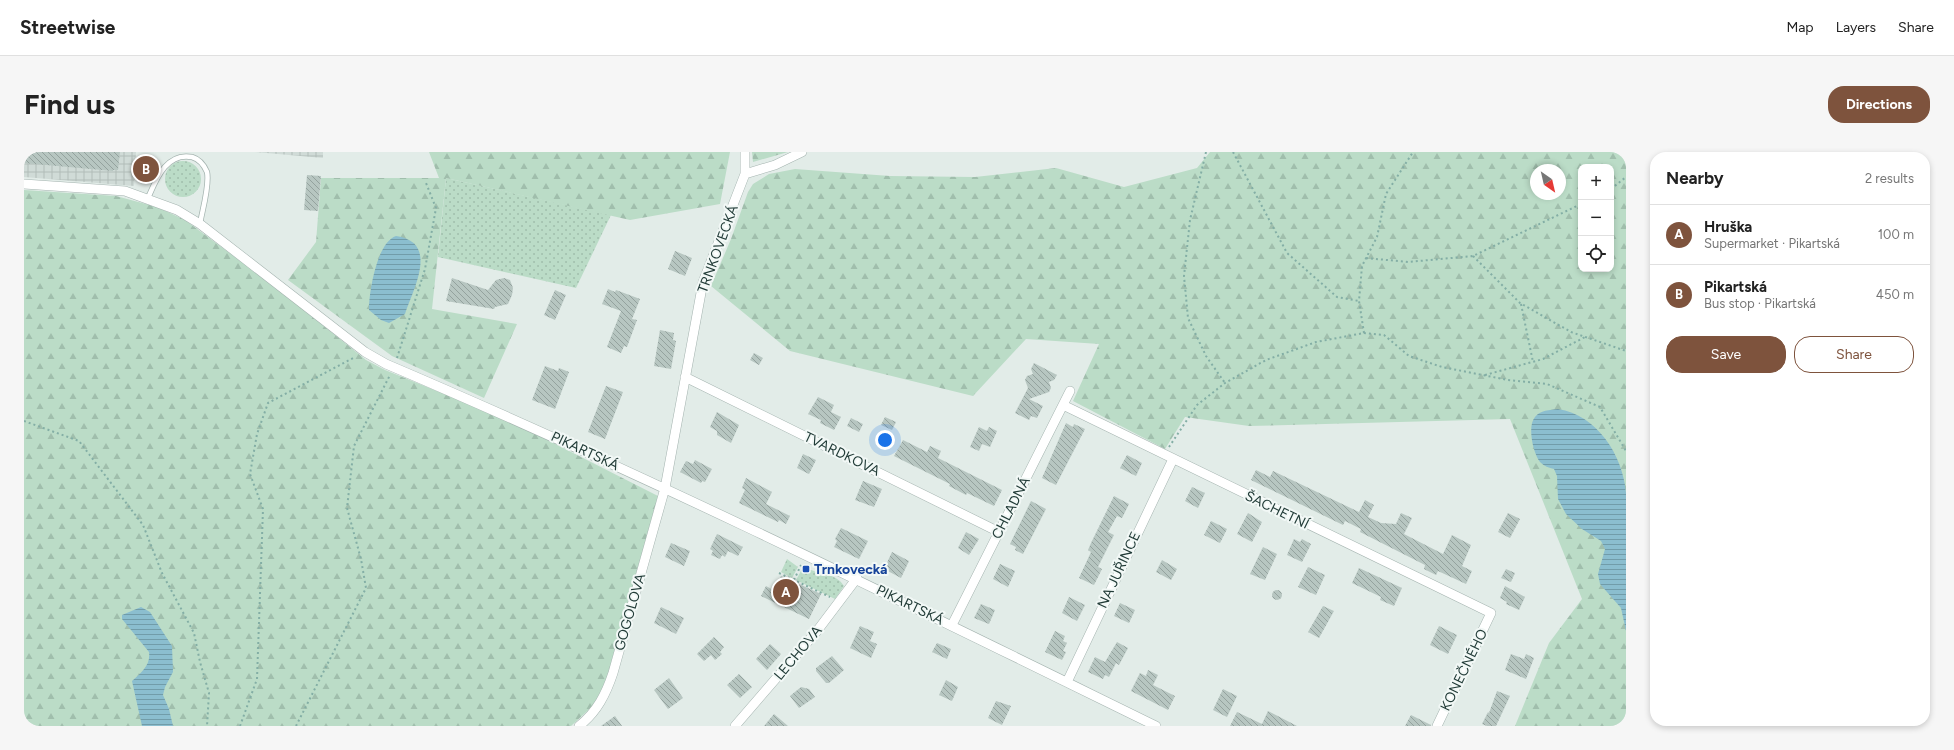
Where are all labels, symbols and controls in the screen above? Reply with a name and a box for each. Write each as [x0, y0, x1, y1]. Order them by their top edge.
text: Streetwise [20, 16, 115, 39]
text: Map [1786, 19, 1814, 36]
text: Layers [1836, 19, 1876, 36]
text: Share [1898, 19, 1934, 36]
button: Directions [1828, 86, 1930, 123]
text: Find us [24, 87, 115, 121]
pin: B [133, 154, 159, 184]
north arrow [1530, 164, 1566, 200]
map controls [1578, 164, 1614, 272]
button: + [1578, 164, 1614, 200]
text: Nearby [1666, 168, 1724, 188]
text: 2 results [1865, 171, 1914, 186]
button: − [1578, 200, 1614, 236]
street label: TRNKOVECKÁ [694, 202, 742, 295]
text: Hruška [1704, 218, 1752, 236]
text: A [1674, 227, 1684, 242]
text: 100 m [1878, 227, 1914, 242]
button: locate [1578, 236, 1614, 272]
text: Supermarket · Pikartská [1704, 236, 1840, 251]
text: Pikartská [1704, 278, 1767, 296]
text: B [1675, 287, 1683, 302]
text: 450 m [1876, 287, 1914, 302]
text: Bus stop · Pikartská [1704, 296, 1816, 311]
button: Save [1666, 336, 1786, 373]
button: Share [1794, 336, 1914, 373]
street label: PIKARTSKÁ [548, 428, 622, 474]
street label: TVARDKOVA [801, 428, 883, 480]
your location [875, 430, 895, 450]
street label: CHLADNÁ [988, 474, 1034, 542]
street label: ŠACHETNÍ [1242, 487, 1313, 533]
street label: NA JUŘINCE [1094, 529, 1144, 611]
place label: Trnkovecká [814, 561, 887, 578]
marker: Trnkovecká [801, 564, 811, 574]
street label: GOGOLOVA [611, 571, 649, 652]
pin: A [773, 577, 799, 607]
street label: PIKARTSKÁ [873, 581, 947, 629]
street label: LECHOVA [770, 622, 826, 684]
street label: KONEČNÉHO [1437, 626, 1491, 714]

